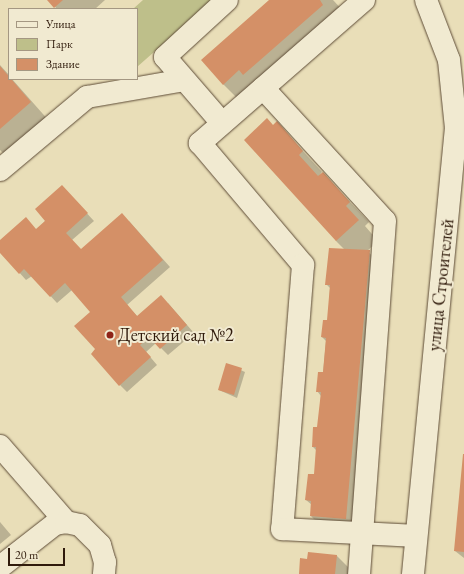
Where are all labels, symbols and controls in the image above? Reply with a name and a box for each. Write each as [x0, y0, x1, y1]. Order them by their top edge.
legend [8, 8, 138, 80]
text: Улица [46, 16, 76, 32]
text: Парк [46, 36, 73, 52]
text: Здание [46, 56, 80, 72]
street label: улица Строителей [423, 218, 459, 352]
place label: Детский сад №2 [118, 324, 234, 346]
marker: Детский сад №2 [105, 330, 115, 340]
scale bar [10, 540, 67, 566]
text: 20 m [15, 547, 38, 563]

